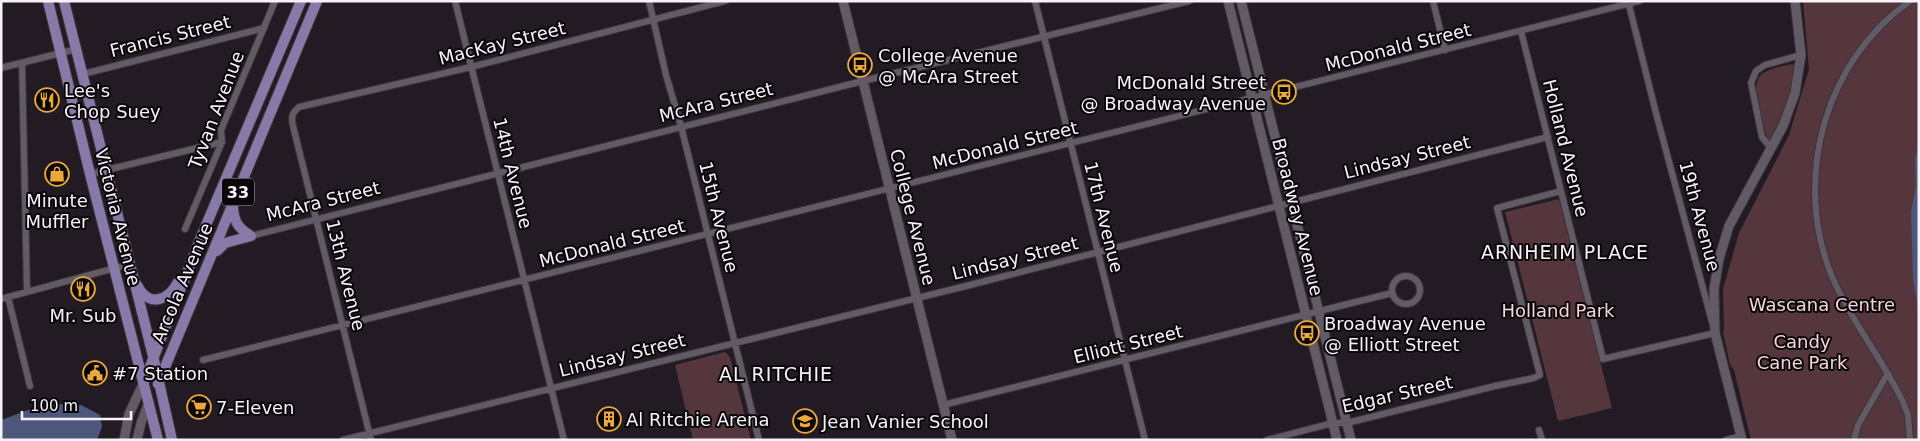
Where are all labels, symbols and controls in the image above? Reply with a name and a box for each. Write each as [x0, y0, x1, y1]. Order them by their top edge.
street label: Francis Street [108, 11, 232, 61]
street label: MacKay Street [436, 17, 568, 69]
street label: McDonald Street [1323, 19, 1473, 75]
place label: College Avenue @ McAra Street [878, 45, 1018, 87]
street label: Tyvan Avenue [184, 48, 248, 173]
bus stop icon: College Avenue @ McAra Street [847, 52, 873, 78]
place label: McDonald Street @ Broadway Avenue [1080, 72, 1266, 114]
street label: Holland Avenue [1539, 77, 1593, 219]
street label: McAra Street [657, 78, 775, 126]
bus stop icon: McDonald Street @ Broadway Avenue [1271, 79, 1297, 105]
place label: Lee's Chop Suey [64, 80, 161, 122]
restaurant icon: Lee's Chop Suey [34, 87, 60, 113]
street label: 14th Avenue [489, 115, 537, 231]
street label: McDonald Street [930, 117, 1080, 173]
street label: Lindsay Street [1342, 131, 1472, 183]
street label: Broadway Avenue [1268, 136, 1328, 298]
street label: Victoria Avenue [91, 146, 145, 288]
street label: College Avenue [886, 147, 940, 287]
street label: 19th Avenue [1675, 158, 1725, 274]
street label: 15th Avenue [695, 159, 743, 275]
street label: 17th Avenue [1080, 159, 1128, 275]
shop icon: Minute Muffler [44, 161, 70, 187]
street label: McAra Street [264, 177, 382, 225]
road number: 33 [222, 178, 254, 206]
place label: Minute Muffler [26, 190, 89, 232]
street label: McDonald Street [537, 215, 687, 271]
street label: 13th Avenue [322, 217, 370, 333]
street label: Arcola Avenue [147, 220, 217, 346]
street label: Lindsay Street [950, 232, 1080, 284]
district label: ARNHEIM PLACE [1481, 241, 1649, 263]
restaurant icon: Mr. Sub [70, 276, 96, 302]
park label: Wascana Centre [1749, 294, 1895, 315]
park label: Holland Park [1501, 300, 1615, 321]
place label: Mr. Sub [50, 305, 116, 326]
place label: Broadway Avenue @ Elliott Street [1324, 313, 1486, 355]
street label: Elliott Street [1071, 320, 1185, 368]
bus stop icon: Broadway Avenue @ Elliott Street [1294, 320, 1320, 346]
street label: Lindsay Street [557, 329, 687, 381]
park label: Candy Cane Park [1757, 331, 1848, 373]
public building icon: #7 Station [82, 360, 108, 386]
place label: #7 Station [112, 363, 208, 384]
district label: AL RITCHIE [719, 363, 833, 385]
street label: Edgar Street [1340, 371, 1454, 417]
scale bar [22, 388, 131, 420]
supermarket icon: 7-Eleven [186, 394, 212, 420]
text: 100 m [30, 397, 78, 415]
place label: 7-Eleven [216, 397, 295, 418]
building icon: Al Ritchie Arena [596, 406, 622, 432]
school or university icon: Jean Vanier School [792, 408, 818, 434]
place label: Al Ritchie Arena [626, 409, 770, 430]
place label: Jean Vanier School [821, 411, 989, 432]

